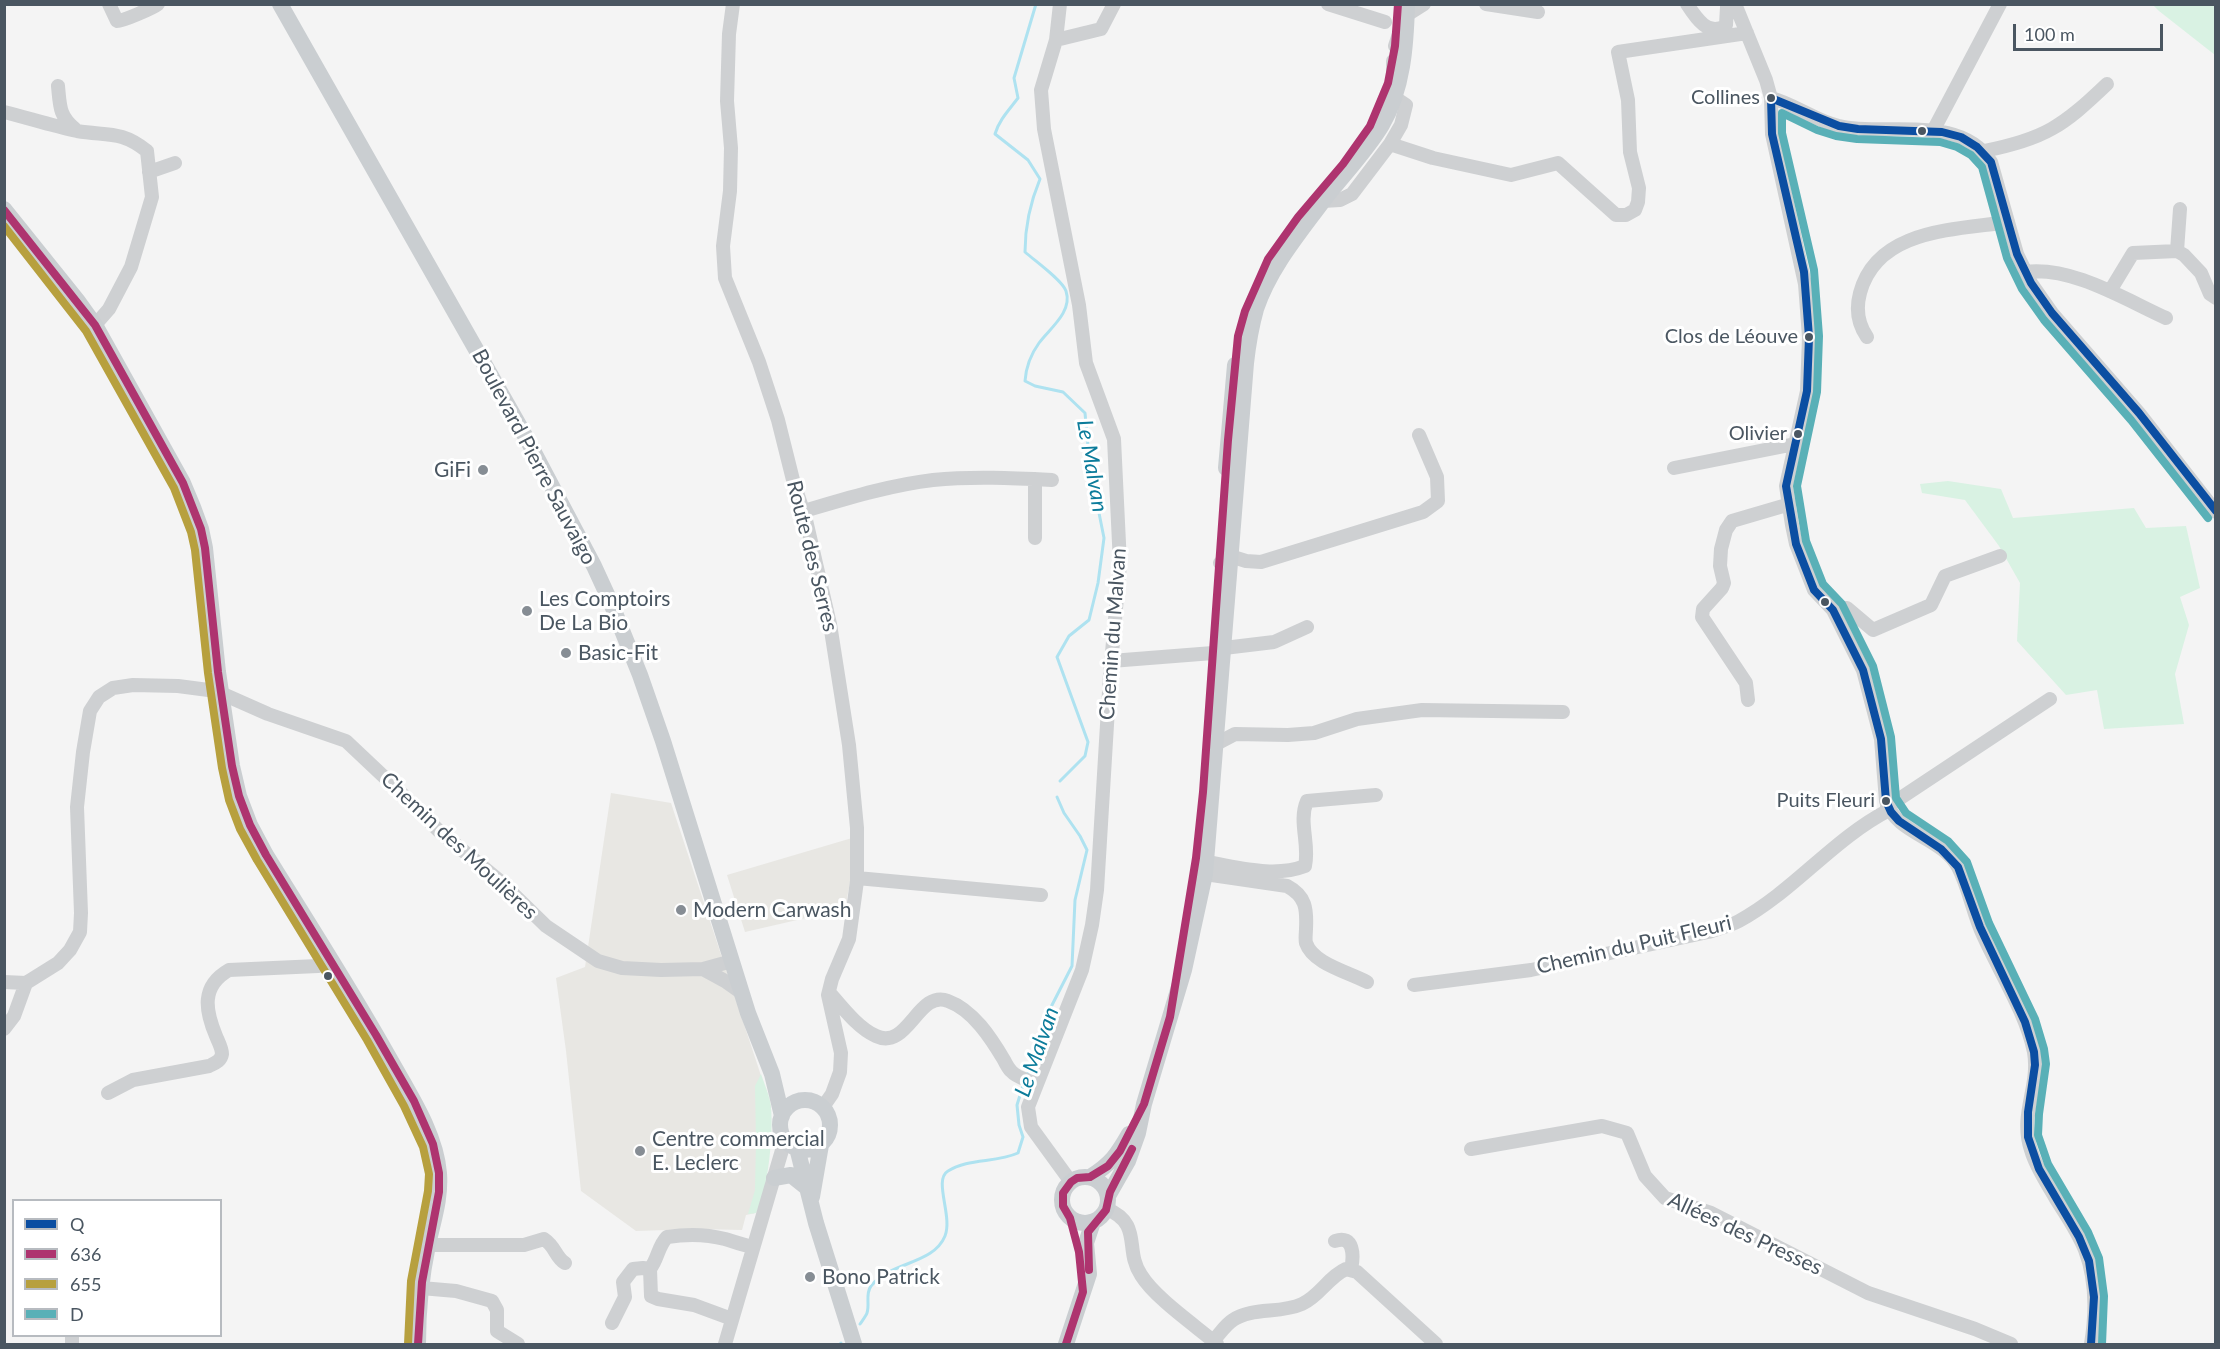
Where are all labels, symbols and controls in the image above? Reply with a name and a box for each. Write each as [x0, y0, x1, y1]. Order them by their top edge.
scale bar [2016, 12, 2166, 50]
text: 100 m [2024, 23, 2075, 45]
place label: Collines [1691, 86, 1760, 110]
marker: Collines [1765, 92, 1777, 104]
unlabelled marker [1916, 125, 1928, 137]
place label: Clos de Léouve [1665, 325, 1798, 349]
marker: Clos de Léouve [1803, 331, 1815, 343]
street label: Boulevard Pierre Sauvaigo [466, 345, 602, 569]
water label: Le Malvan [1071, 418, 1113, 514]
place label: Olivier [1729, 422, 1787, 446]
marker: Olivier [1792, 428, 1804, 440]
place label: GiFi [434, 457, 471, 483]
marker: GiFi [476, 463, 490, 477]
street label: Route des Serres [781, 478, 843, 634]
street label: Chemin du Malvan [1094, 547, 1132, 721]
place label: Les Comptoirs De La Bio [539, 586, 670, 636]
unlabelled marker [1819, 596, 1831, 608]
marker: Les Comptoirs De La Bio [520, 604, 534, 618]
place label: Basic-Fit [578, 640, 658, 666]
marker: Basic-Fit [559, 646, 573, 660]
street label: Chemin des Moulières [376, 767, 542, 925]
place label: Puits Fleuri [1777, 789, 1875, 813]
marker: Puits Fleuri [1880, 795, 1892, 807]
place label: Modern Carwash [693, 897, 851, 923]
marker: Modern Carwash [674, 903, 688, 917]
street label: Chemin du Puit Fleuri [1534, 910, 1734, 980]
unlabelled marker [322, 970, 334, 982]
water label: Le Malvan [1009, 1004, 1065, 1100]
place label: Centre commercial E. Leclerc [652, 1126, 825, 1176]
marker: Centre commercial E. Leclerc [633, 1144, 647, 1158]
street label: Allées des Presses [1664, 1187, 1826, 1281]
legend [12, 1199, 222, 1337]
text: Q [70, 1213, 84, 1235]
text: 636 [70, 1243, 101, 1265]
place label: Bono Patrick [822, 1264, 940, 1290]
marker: Bono Patrick [803, 1270, 817, 1284]
text: 655 [70, 1273, 101, 1295]
text: D [70, 1303, 84, 1325]

